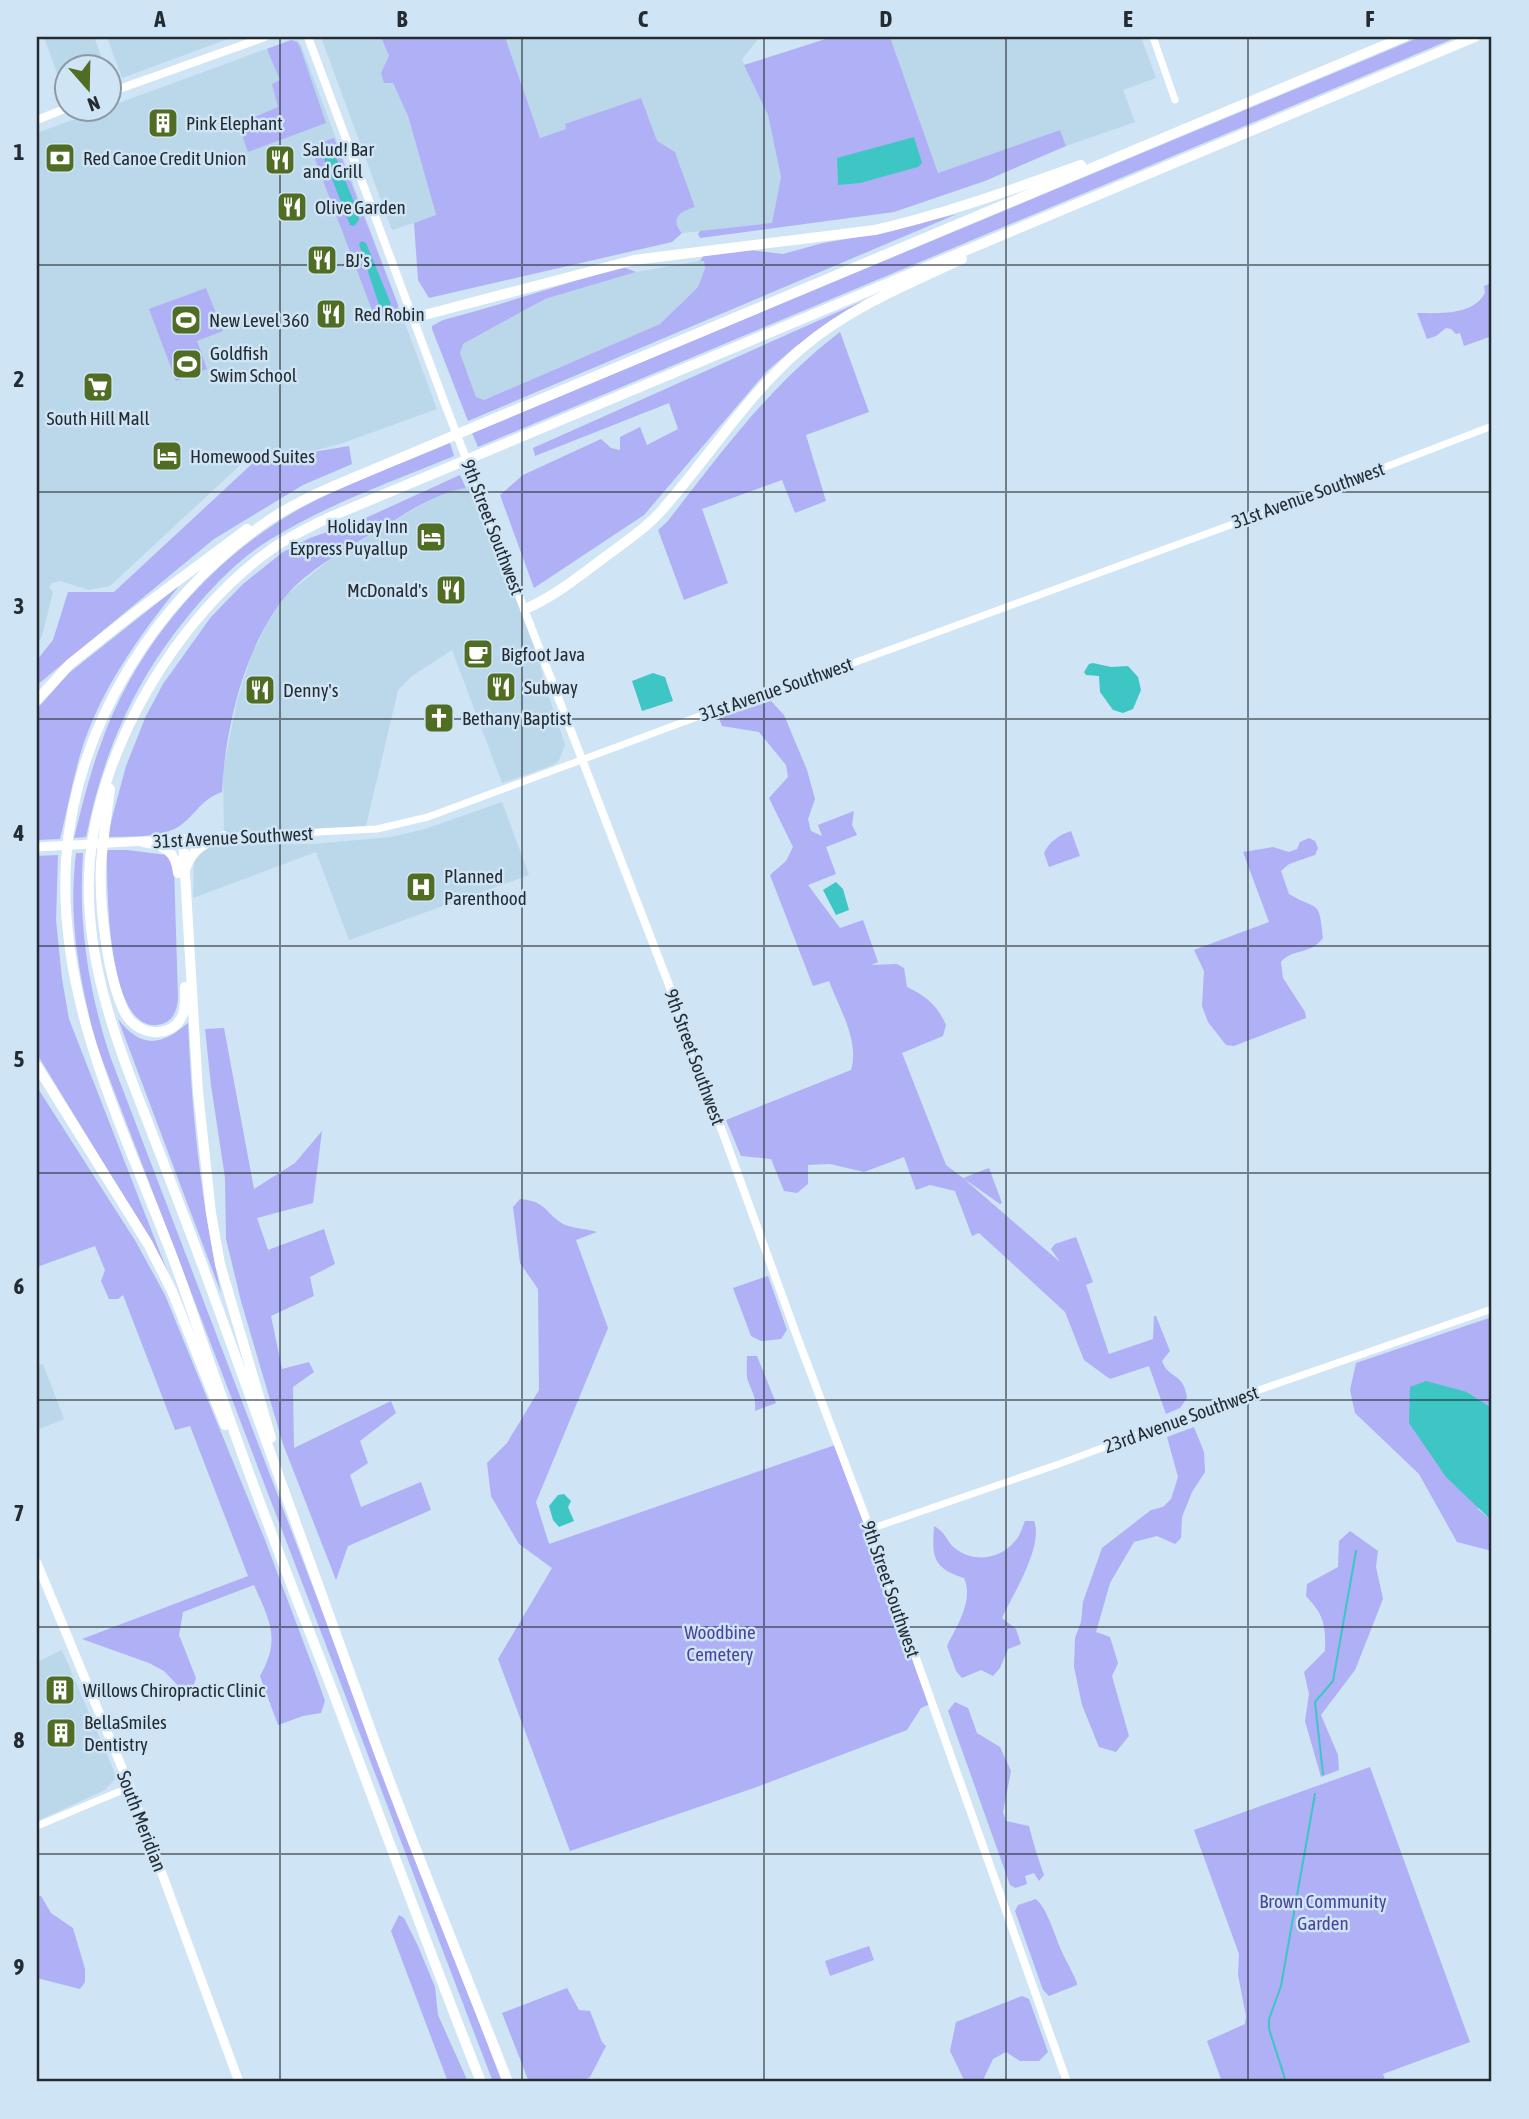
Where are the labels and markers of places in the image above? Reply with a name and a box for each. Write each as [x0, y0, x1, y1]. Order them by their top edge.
building icon: Pink Elephant [146, 106, 180, 140]
place label: Pink Elephant [186, 112, 283, 134]
place label: Salud! Bar and Grill [303, 138, 374, 182]
bank icon: Red Canoe Credit Union [43, 141, 77, 175]
restaurant icon: Salud! Bar and Grill [263, 143, 297, 177]
place label: Red Canoe Credit Union [83, 147, 246, 169]
restaurant icon: Olive Garden [275, 190, 309, 224]
place label: Olive Garden [315, 196, 406, 218]
restaurant icon: BJ's [305, 243, 339, 277]
place label: BJ's [345, 249, 370, 271]
restaurant icon: Red Robin [314, 297, 348, 331]
sports icon: New Level 360 [169, 303, 203, 337]
place label: Red Robin [354, 303, 425, 325]
place label: New Level 360 [209, 309, 309, 331]
place label: Goldfish Swim School [210, 342, 297, 386]
sports icon: Goldfish Swim School [170, 347, 204, 381]
supermarket icon: South Hill Mall [81, 370, 115, 404]
place label: South Hill Mall [46, 407, 150, 429]
hotel icon: Homewood Suites [150, 439, 184, 473]
place label: Homewood Suites [190, 445, 315, 467]
place label: Holiday Inn Express Puyallup [290, 515, 408, 559]
hotel icon: Holiday Inn Express Puyallup [414, 520, 448, 554]
restaurant icon: McDonald's [434, 573, 468, 607]
place label: McDonald's [347, 579, 428, 601]
cafe icon: Bigfoot Java [461, 637, 495, 671]
place label: Bigfoot Java [501, 643, 585, 665]
restaurant icon: Subway [484, 670, 518, 704]
restaurant icon: Denny's [243, 673, 277, 707]
place label: Subway [524, 676, 578, 698]
place label: Denny's [283, 679, 339, 701]
church icon: Bethany Baptist [422, 701, 456, 735]
place label: Bethany Baptist [462, 707, 572, 729]
place label: Planned Parenthood [444, 865, 527, 909]
hospital icon: Planned Parenthood [404, 870, 438, 904]
building icon: Willows Chiropractic Clinic [43, 1673, 77, 1707]
place label: Willows Chiropractic Clinic [83, 1679, 266, 1701]
place label: BellaSmiles Dentistry [84, 1711, 167, 1755]
building icon: BellaSmiles Dentistry [44, 1716, 78, 1750]

